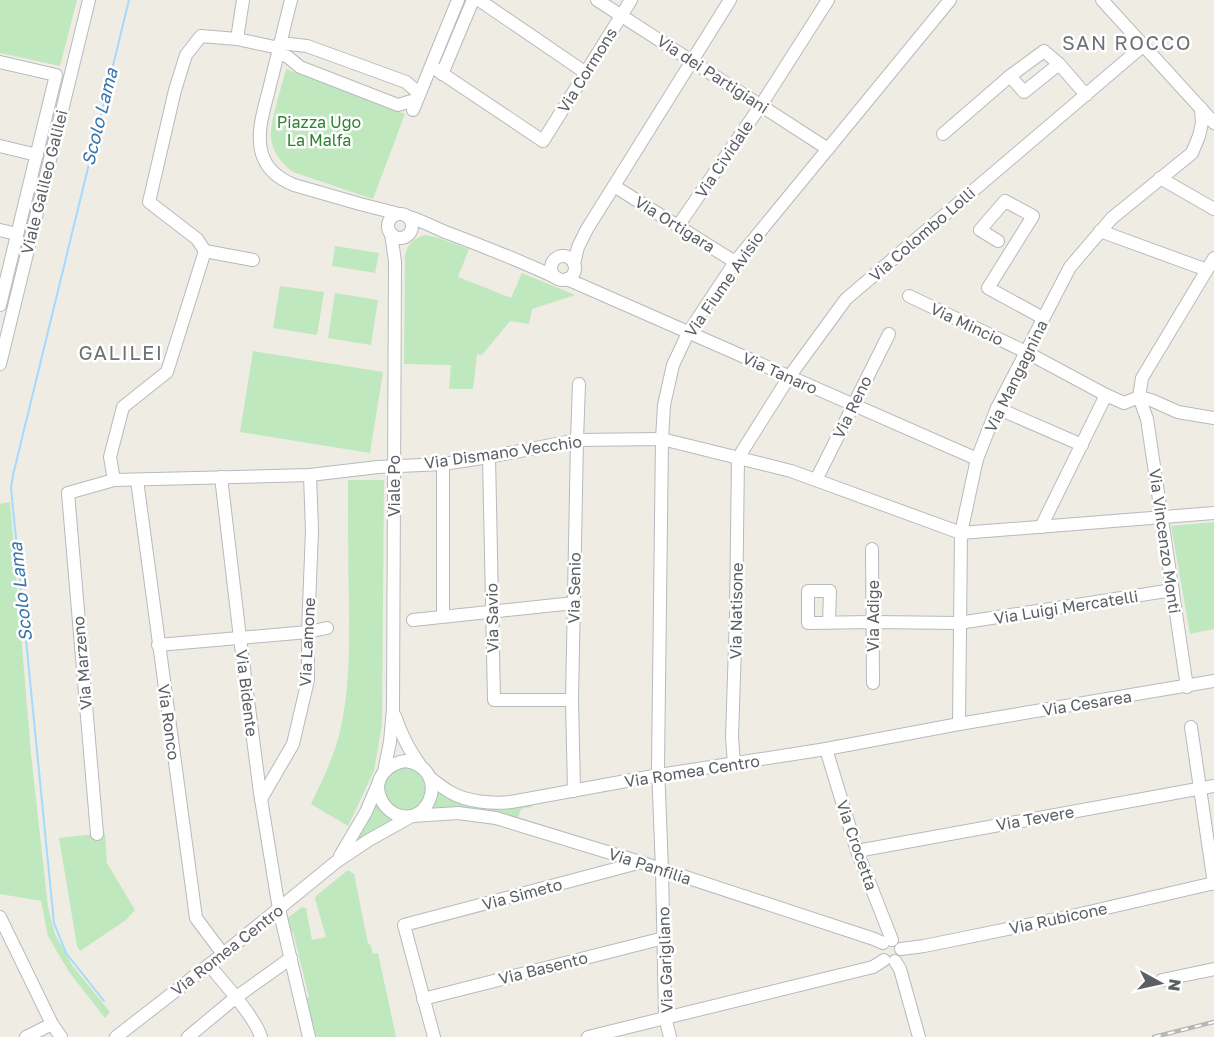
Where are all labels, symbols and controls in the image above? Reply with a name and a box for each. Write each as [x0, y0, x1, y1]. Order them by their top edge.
street label: Via Cormons [553, 24, 621, 116]
street label: Via dei Partigiani [653, 30, 773, 118]
district label: SAN ROCCO [1062, 30, 1192, 54]
water label: Scolo Lama [76, 65, 122, 168]
street label: Viale Galileo Galilei [16, 108, 72, 256]
park label: Piazza Ugo La Malfa [277, 112, 361, 150]
street label: Via Cividale [691, 116, 757, 202]
street label: Via Colombo Lolli [865, 183, 979, 285]
street label: Via Ortigara [631, 191, 719, 257]
street label: Via Fiume Avisio [680, 227, 768, 341]
street label: Via Mincio [927, 298, 1007, 350]
street label: Via Mangagnina [980, 317, 1052, 435]
district label: GALILEI [78, 340, 164, 364]
street label: Via Tanaro [739, 348, 821, 398]
street label: Via Reno [828, 372, 876, 442]
street label: Via Dismano Vecchio [423, 431, 583, 473]
street label: Viale Po [384, 455, 404, 517]
street label: Via Vincenzo Monti [1145, 467, 1185, 615]
water label: Scolo Lama [4, 541, 36, 643]
street label: Via Senio [563, 552, 585, 624]
street label: Via Natisone [725, 562, 747, 660]
street label: Via Adige [863, 580, 883, 652]
street label: Via Savio [481, 583, 503, 653]
street label: Via Luigi Mercatelli [992, 586, 1140, 628]
street label: Via Lamone [295, 597, 319, 687]
street label: Via Marzeno [68, 615, 96, 711]
street label: Via Bidente [232, 648, 262, 738]
street label: Via Ronco [154, 683, 184, 761]
street label: Via Cesarea [1041, 686, 1133, 720]
street label: Via Romea Centro [623, 750, 761, 792]
street label: Via Crocetta [832, 797, 882, 893]
street label: Via Tevere [994, 801, 1076, 835]
street label: Via Panfilia [606, 843, 694, 889]
street label: Via Simeto [480, 874, 564, 914]
street label: Via Rubicone [1007, 898, 1109, 938]
street label: Via Romea Centro [167, 900, 287, 1000]
street label: Via Garigliano [653, 906, 677, 1014]
street label: Via Basento [496, 947, 590, 989]
north arrow [1130, 953, 1190, 1013]
text: N [1164, 978, 1186, 993]

